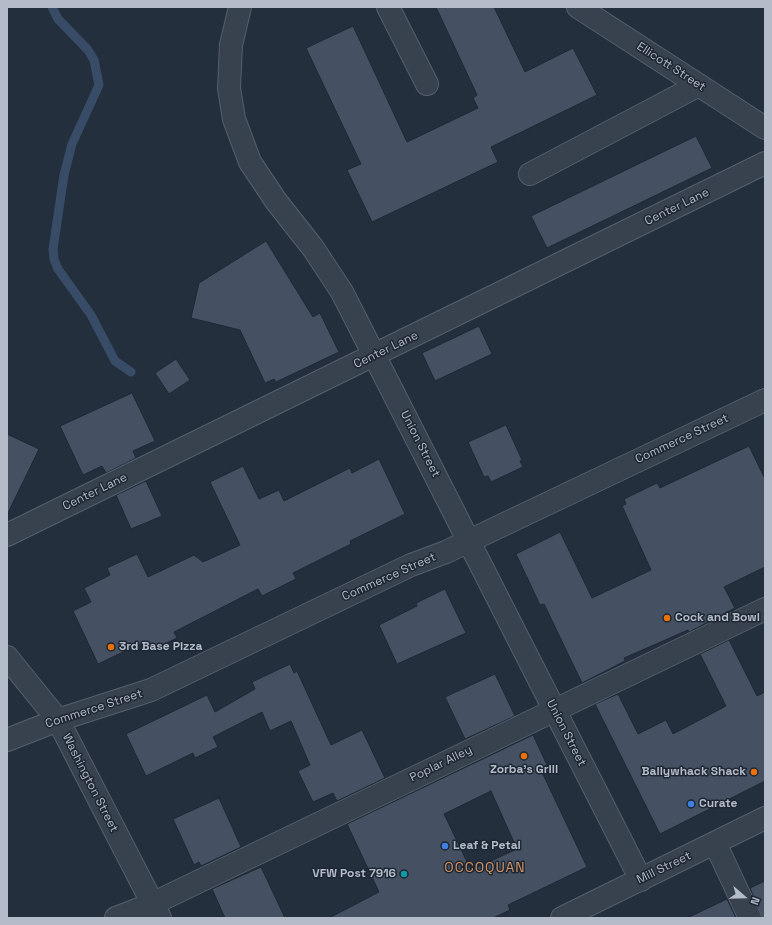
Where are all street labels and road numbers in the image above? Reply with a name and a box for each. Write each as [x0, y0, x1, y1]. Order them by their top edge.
street label: Ellicott Street [634, 39, 708, 95]
street label: Center Lane [642, 185, 712, 229]
street label: Center Lane [351, 328, 421, 372]
street label: Union Street [397, 408, 443, 480]
street label: Commerce Street [633, 411, 731, 467]
street label: Center Lane [60, 470, 130, 514]
street label: Commerce Street [340, 550, 438, 604]
street label: Commerce Street [44, 687, 144, 731]
street label: Union Street [543, 697, 589, 769]
street label: Washington Street [59, 731, 121, 835]
street label: Poplar Alley [408, 743, 474, 785]
street label: Mill Street [634, 849, 694, 887]

